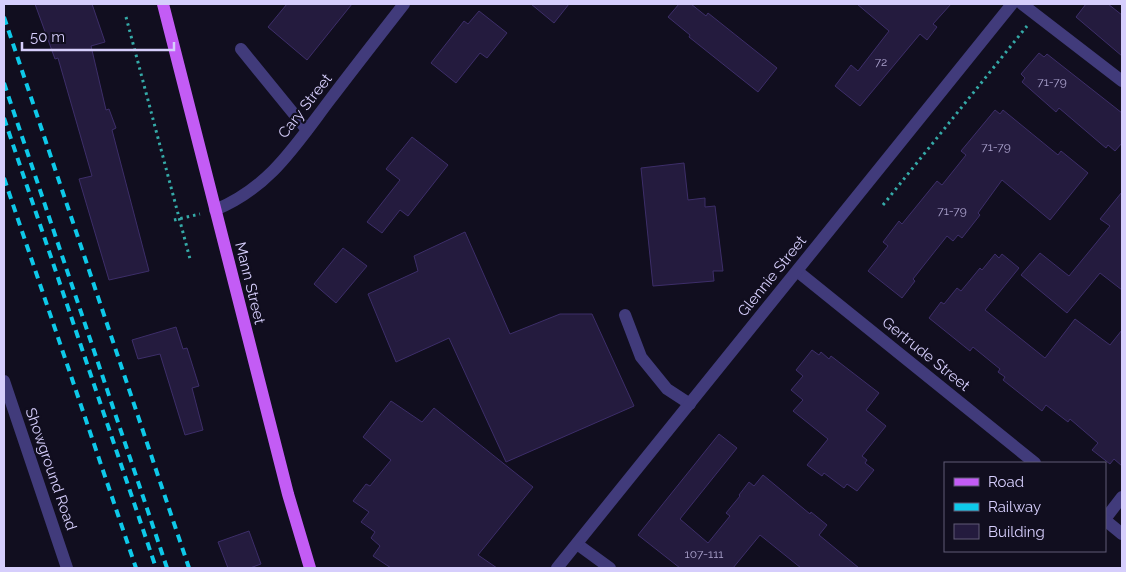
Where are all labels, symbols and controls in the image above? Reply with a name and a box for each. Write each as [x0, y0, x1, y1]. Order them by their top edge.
scale bar [22, 20, 175, 52]
text: 50 m [30, 28, 65, 46]
house number: 72 [875, 55, 887, 69]
street label: Cary Street [274, 70, 336, 142]
house number: 71-79 [1037, 75, 1067, 89]
house number: 71-79 [981, 140, 1011, 154]
house number: 71-79 [937, 204, 967, 218]
street label: Glennie Street [734, 232, 810, 320]
street label: Mann Street [231, 240, 269, 326]
street label: Gertrude Street [879, 313, 973, 395]
street label: Showground Road [22, 405, 80, 533]
legend [944, 462, 1106, 552]
text: Road [988, 473, 1024, 491]
text: Railway [988, 498, 1041, 516]
text: Building [988, 523, 1045, 541]
house number: 107-111 [685, 547, 723, 561]

